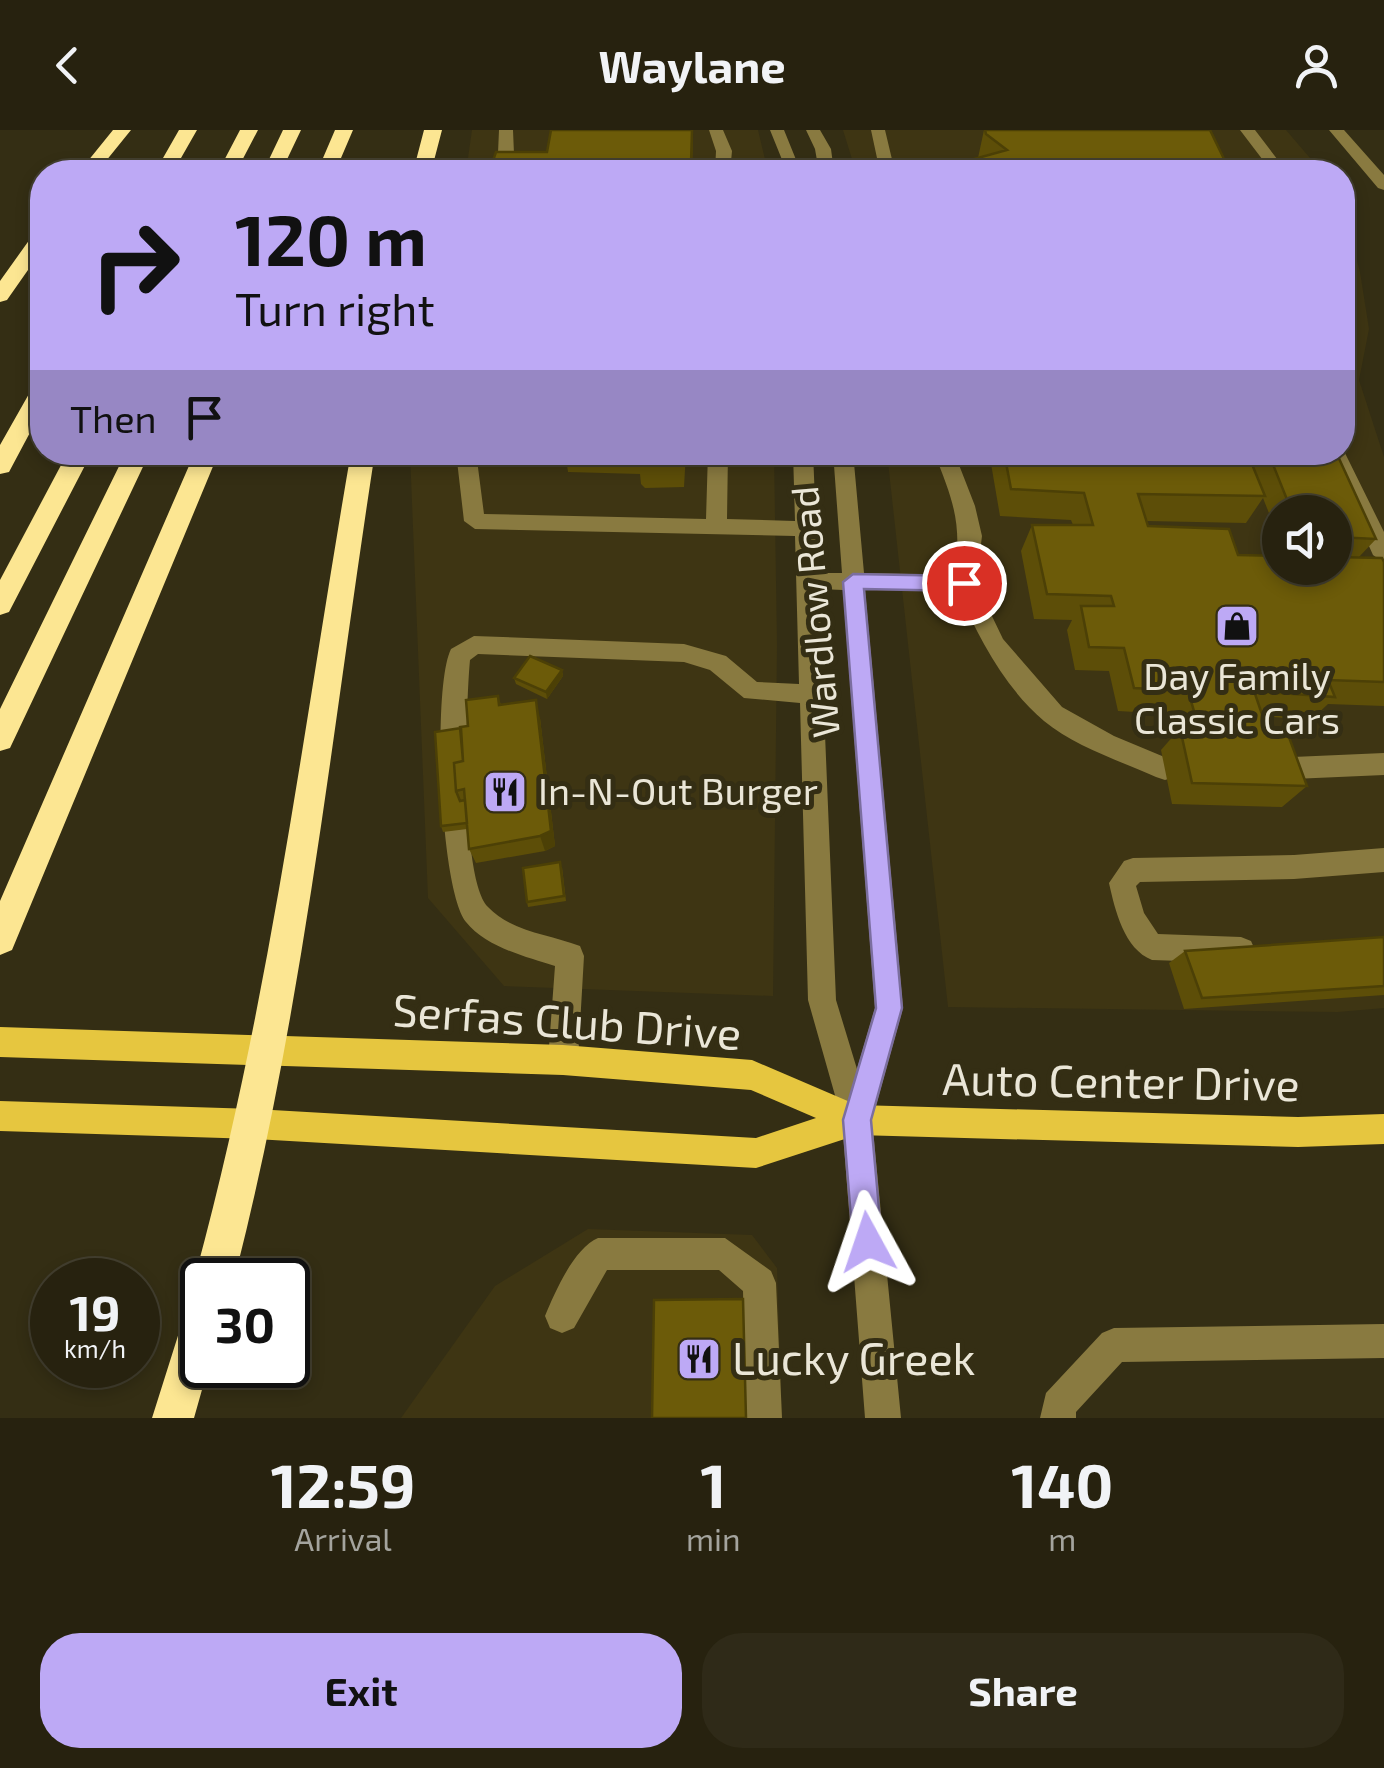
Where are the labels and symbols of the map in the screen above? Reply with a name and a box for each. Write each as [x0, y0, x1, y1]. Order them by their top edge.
street label: Wardlow Road [780, 484, 848, 740]
pin [922, 541, 1007, 626]
shop icon: Day Family Classic Cars [1214, 603, 1260, 649]
place label: Day Family Classic Cars [1134, 652, 1340, 742]
place label: In-N-Out Burger [538, 767, 818, 813]
restaurant icon: In-N-Out Burger [482, 769, 528, 815]
street label: Serfas Club Drive [391, 981, 743, 1059]
street label: Auto Center Drive [942, 1050, 1300, 1110]
position arrow [816, 1190, 920, 1294]
speed limit sign: 30 [180, 1258, 310, 1388]
place label: Lucky Greek [732, 1330, 976, 1384]
restaurant icon: Lucky Greek [676, 1336, 722, 1382]

